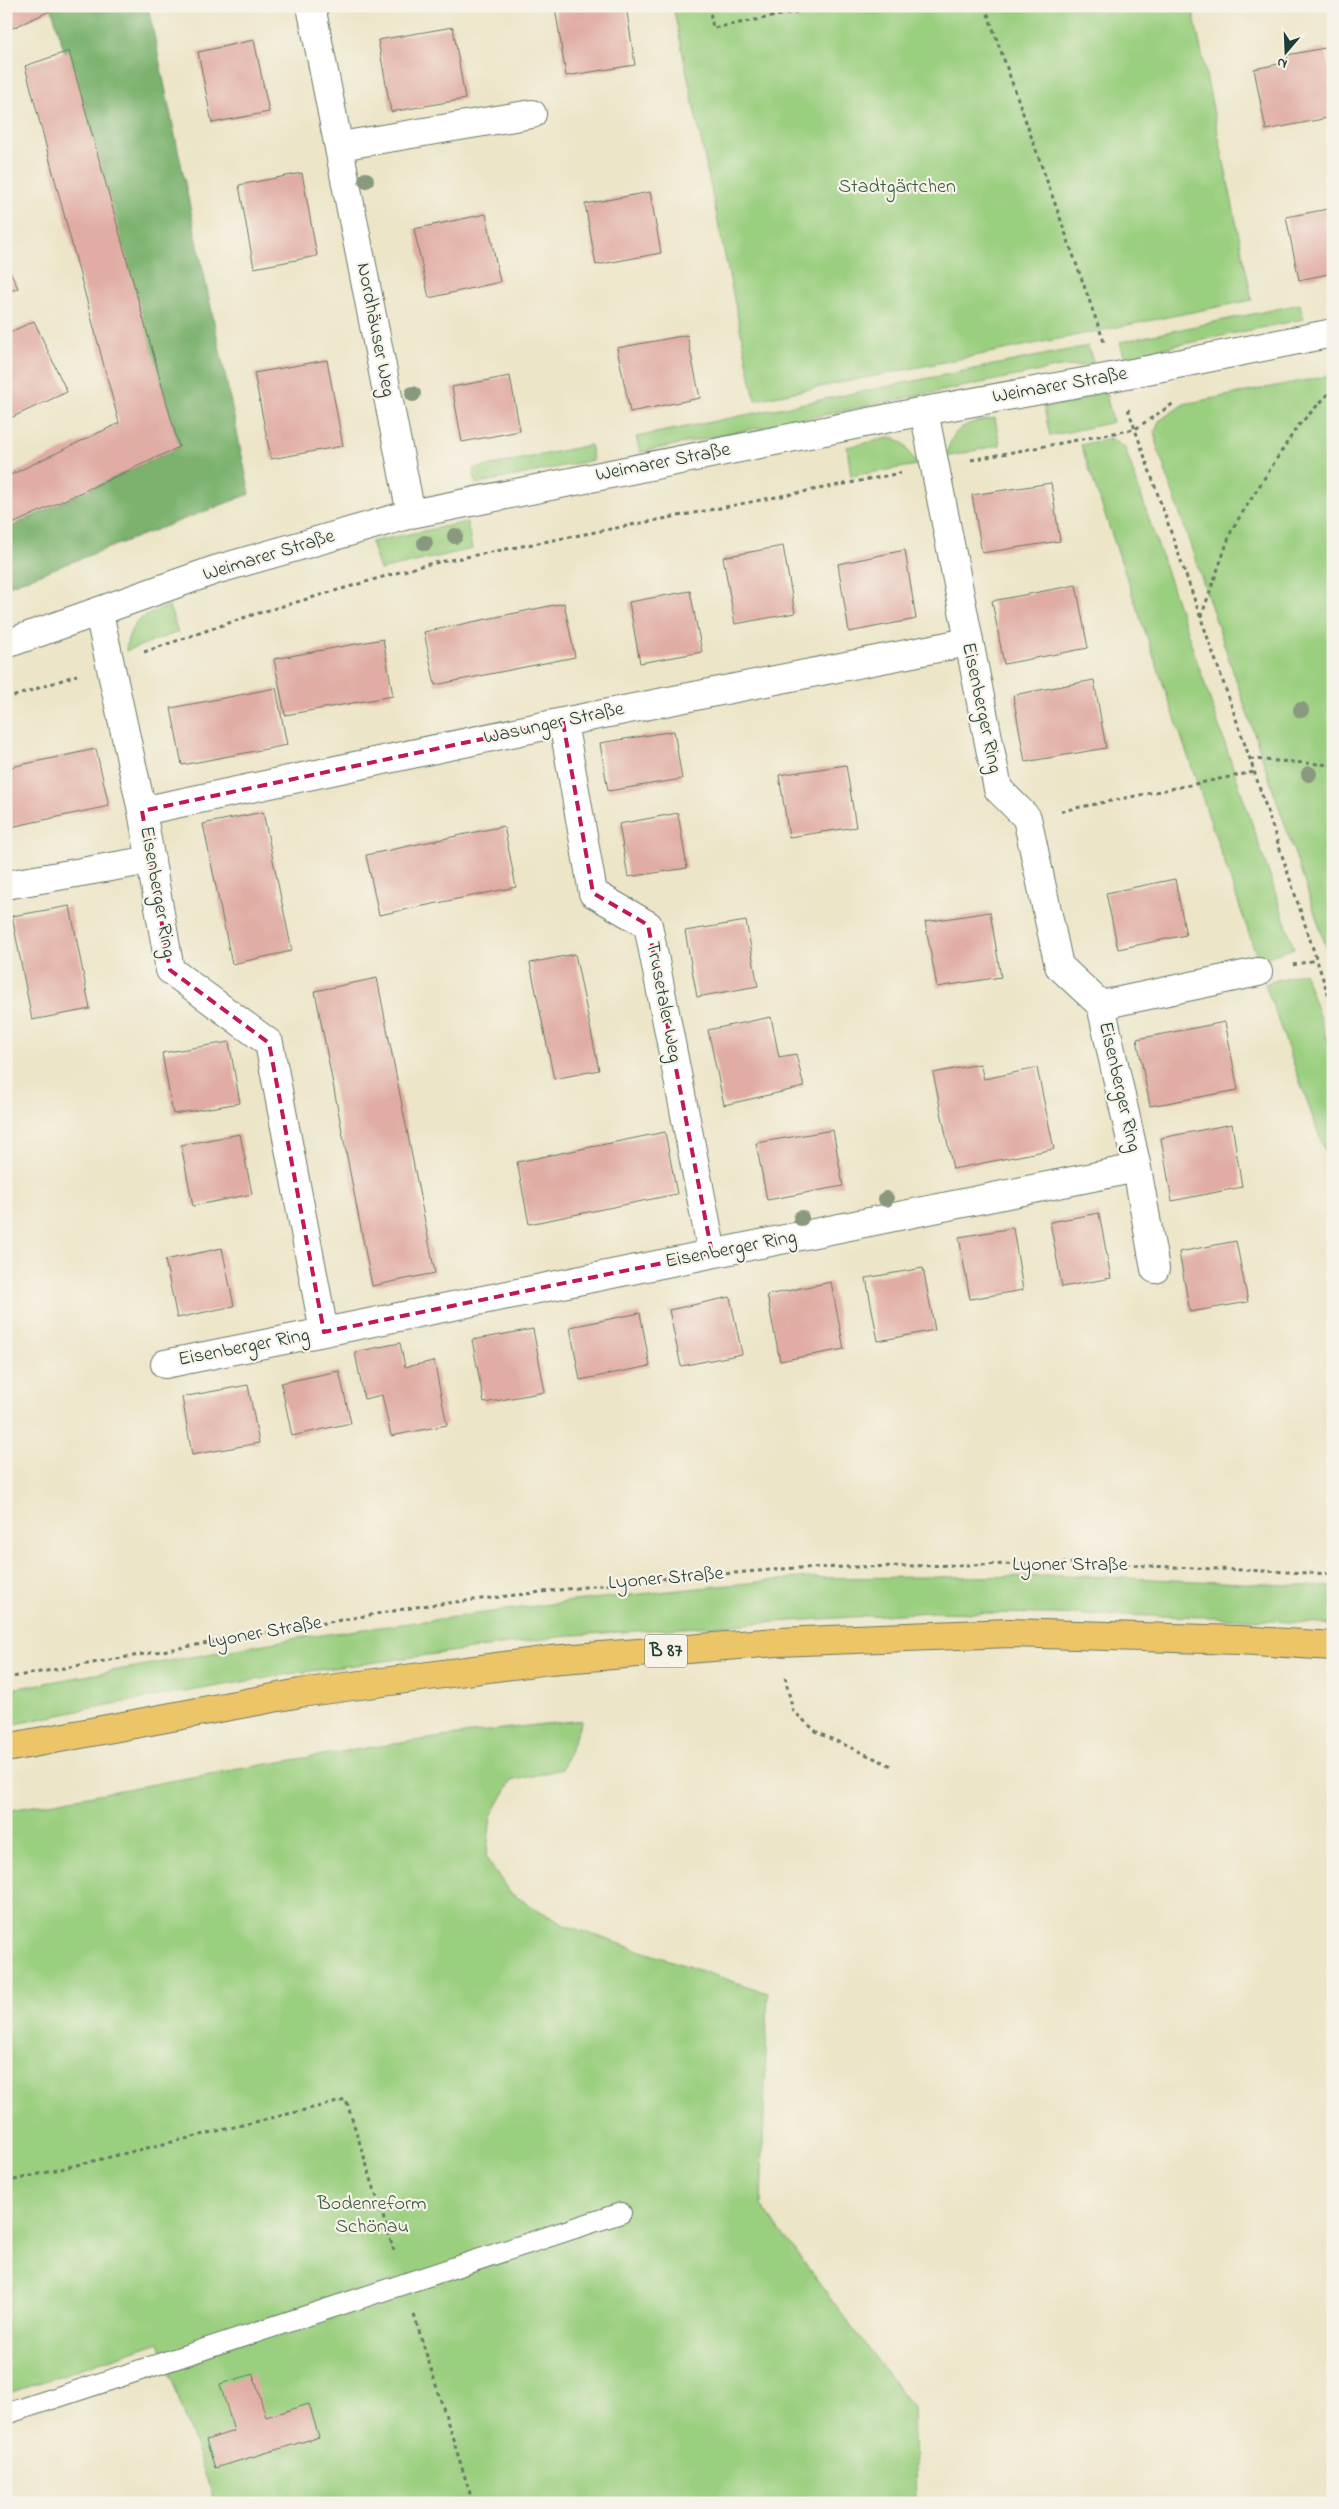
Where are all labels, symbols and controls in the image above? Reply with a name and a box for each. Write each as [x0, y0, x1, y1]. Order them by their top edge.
north arrow [1262, 28, 1312, 78]
text: N [1274, 51, 1290, 74]
park label: Stadtgärtchen [838, 173, 956, 203]
street label: Nordhäuser Weg [347, 260, 402, 400]
street label: Weimarer Straße [990, 360, 1130, 412]
street label: Weimarer Straße [593, 436, 733, 490]
street label: Weimarer Straße [199, 522, 339, 590]
street label: Eisenberger Ring [952, 640, 1009, 776]
street label: Wasunger Straße [481, 695, 627, 754]
street label: Eisenberger Ring [130, 824, 183, 960]
street label: Trusetaler Weg [636, 939, 689, 1065]
street label: Eisenberger Ring [1089, 1019, 1148, 1155]
street label: Eisenberger Ring [663, 1223, 799, 1278]
street label: Eisenberger Ring [176, 1321, 312, 1376]
street label: Lyoner Straße [1012, 1551, 1128, 1580]
street label: Lyoner Straße [607, 1560, 725, 1598]
street label: Lyoner Straße [206, 1609, 324, 1657]
road number: B 87 [645, 1634, 687, 1668]
park label: Bodenreform Schönau [316, 2190, 427, 2242]

